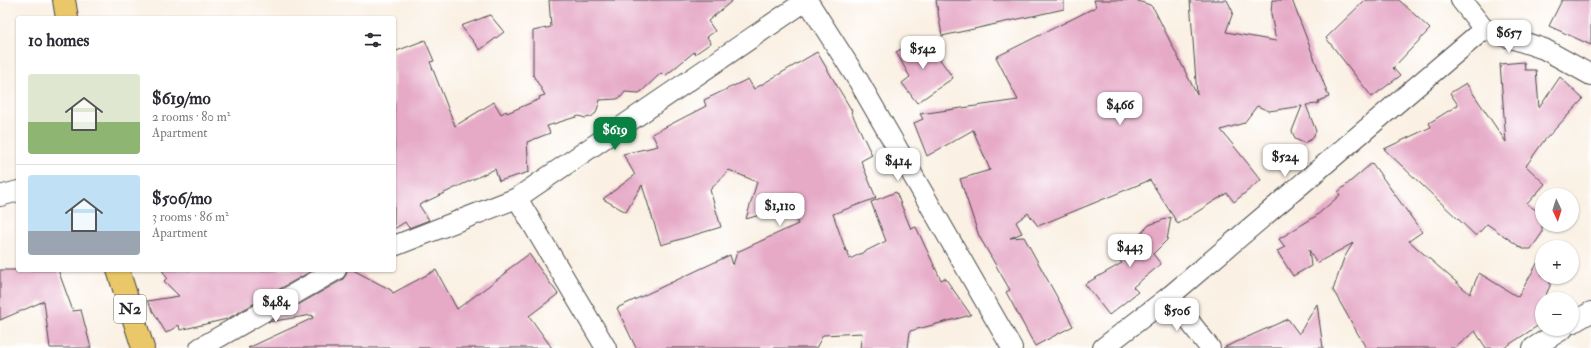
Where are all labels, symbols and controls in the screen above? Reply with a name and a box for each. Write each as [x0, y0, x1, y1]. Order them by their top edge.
pin: $657 [1485, 20, 1533, 54]
text: $657 [1496, 25, 1522, 41]
icon: filters [362, 29, 384, 51]
text: 10 homes [28, 30, 89, 51]
pin: $542 [899, 36, 947, 70]
text: $542 [910, 41, 936, 57]
text: $619/mo [152, 88, 211, 109]
icon: home [60, 90, 108, 138]
pin: $466 [1096, 92, 1144, 126]
text: $466 [1106, 97, 1134, 113]
text: 2 rooms · 80 m² [152, 109, 230, 125]
pin: $619 [591, 117, 639, 151]
text: $619 [602, 122, 628, 138]
text: Apartment [152, 125, 208, 141]
pin: $524 [1261, 144, 1309, 178]
pin: $414 [874, 148, 922, 182]
text: $524 [1272, 149, 1298, 165]
text: $414 [885, 153, 911, 169]
text: $506/mo [152, 188, 212, 209]
north arrow [1535, 188, 1579, 232]
map controls [1535, 188, 1579, 336]
icon: home [60, 191, 108, 239]
pin: $1,110 [747, 193, 813, 227]
text: $1,110 [765, 198, 795, 214]
text: 3 rooms · 86 m² [152, 209, 229, 225]
text: Apartment [152, 225, 208, 241]
pin: $443 [1106, 234, 1154, 268]
text: $443 [1117, 239, 1143, 255]
button: + [1535, 240, 1579, 284]
pin: $484 [252, 289, 300, 323]
button: − [1535, 292, 1579, 336]
text: $484 [262, 294, 290, 310]
road number: N2 [114, 295, 146, 323]
pin: $506 [1153, 298, 1201, 332]
text: $506 [1164, 303, 1190, 319]

